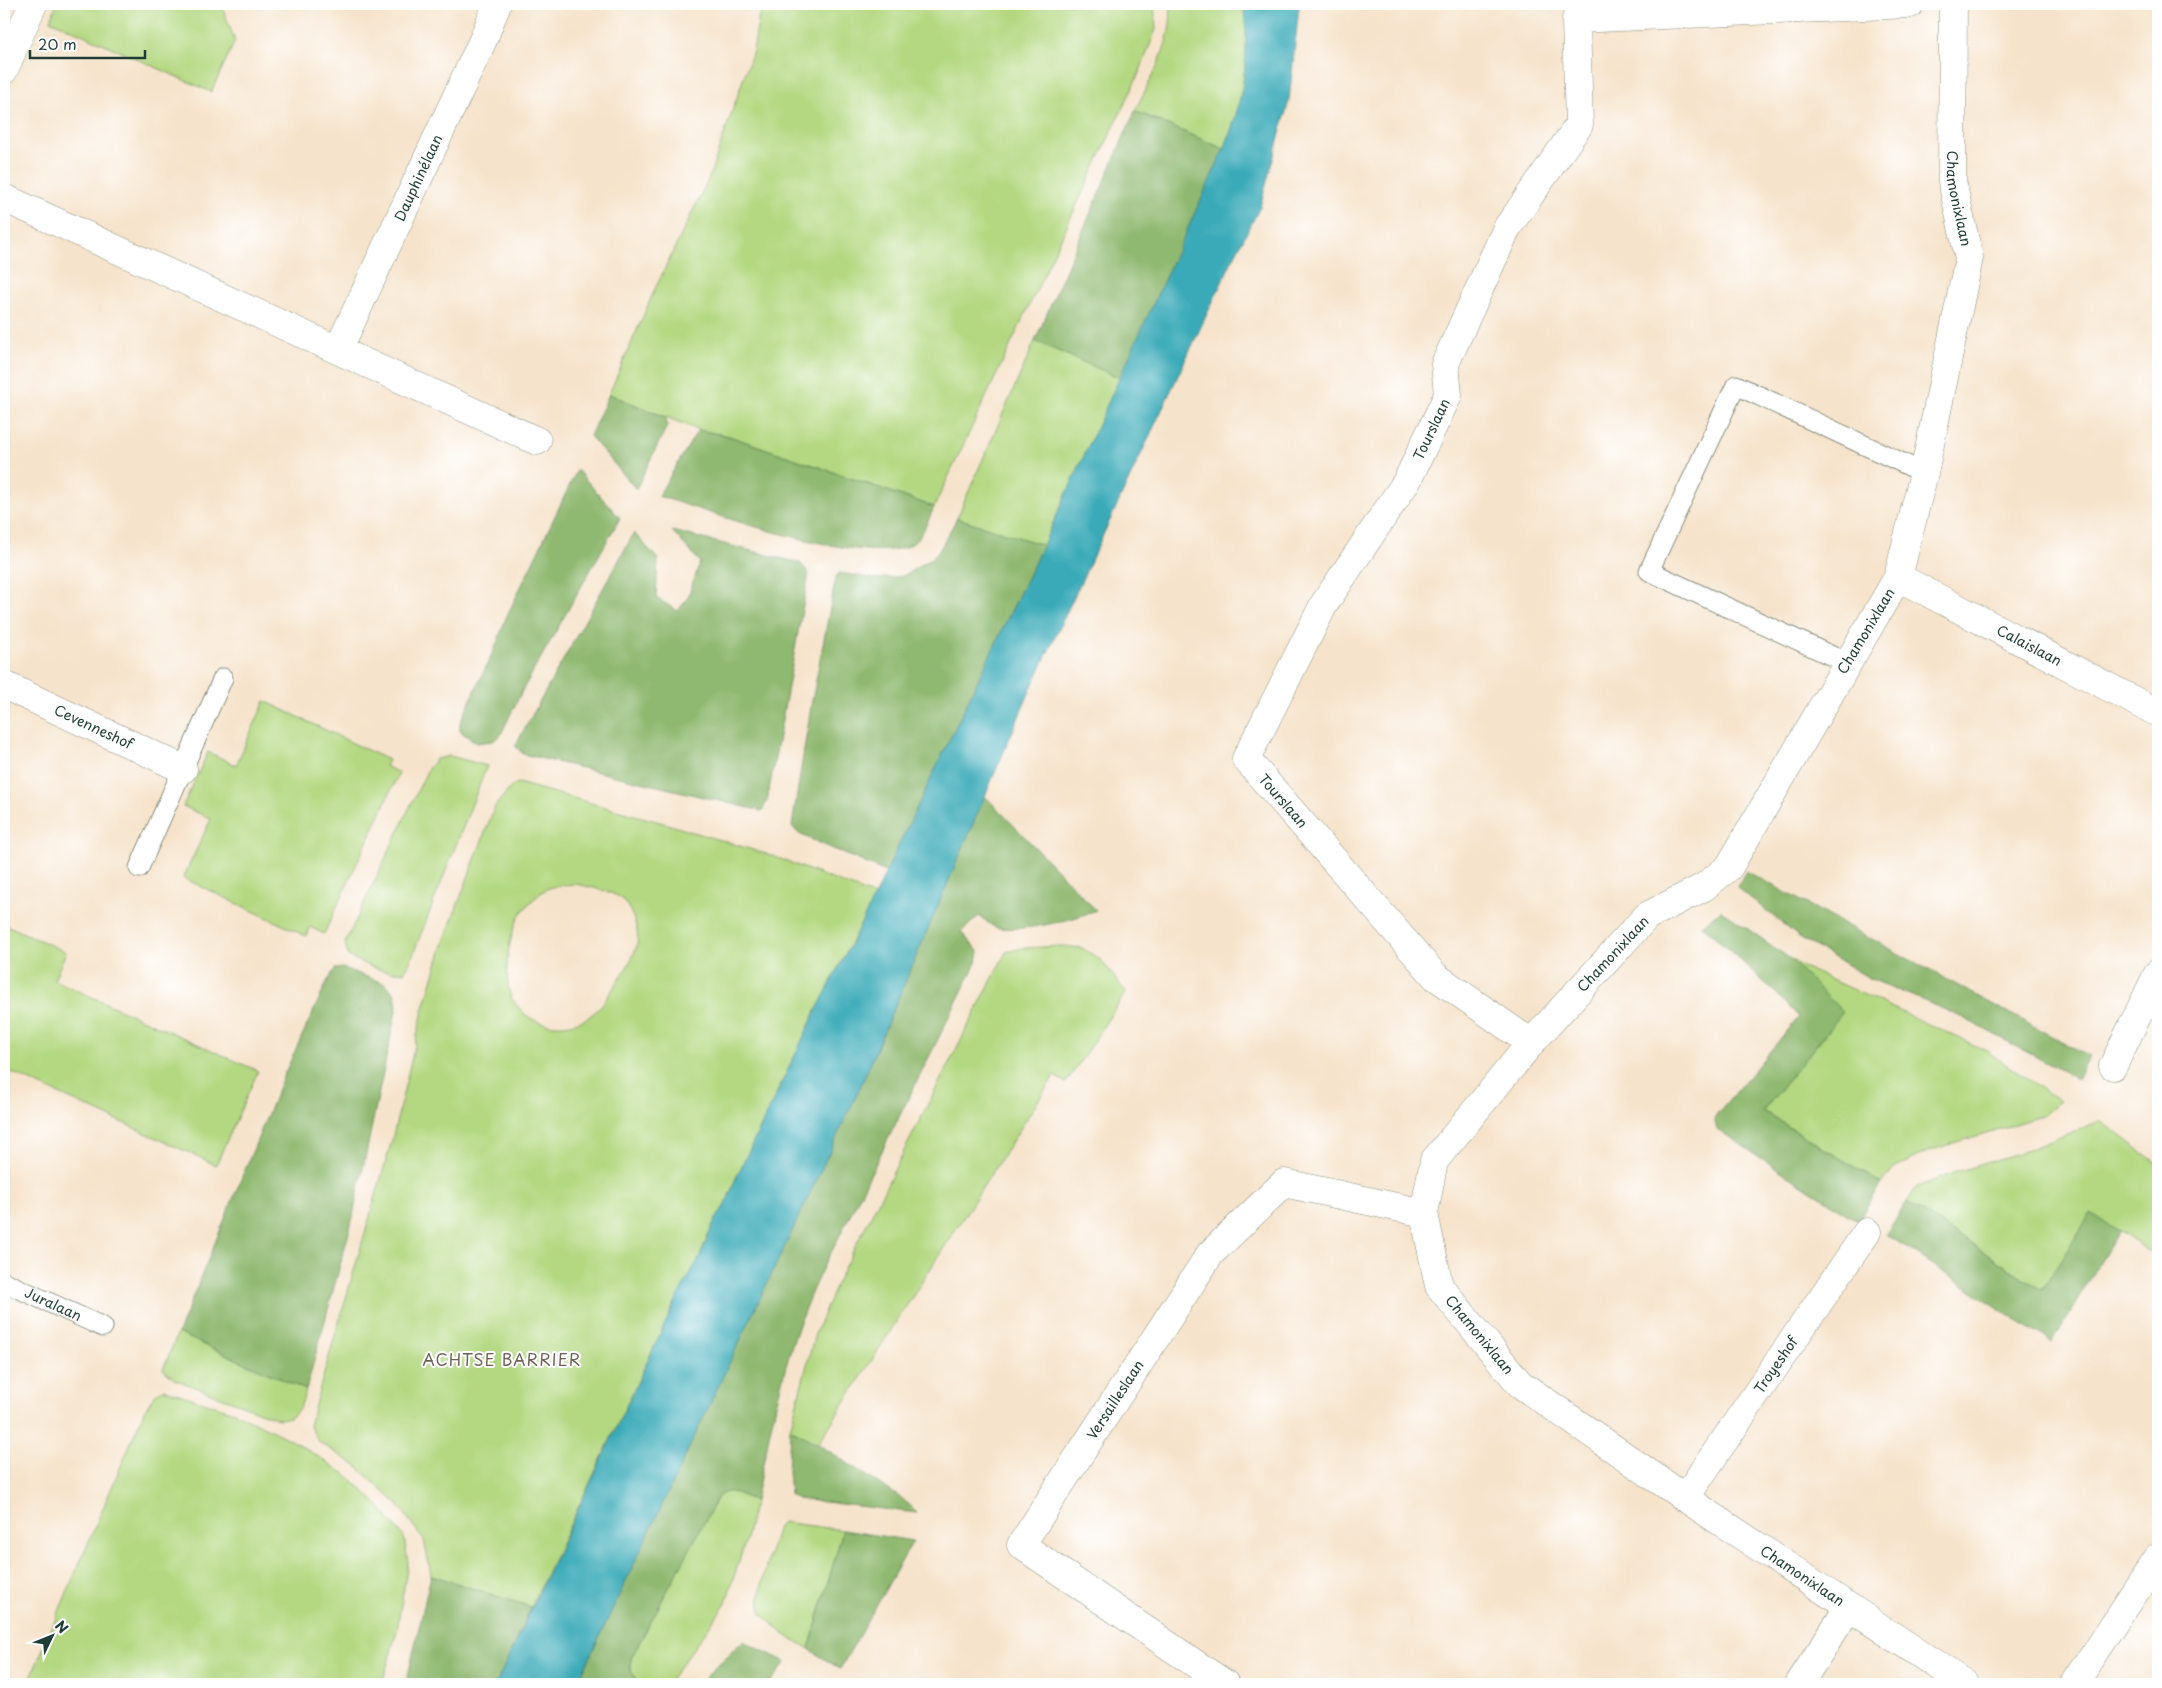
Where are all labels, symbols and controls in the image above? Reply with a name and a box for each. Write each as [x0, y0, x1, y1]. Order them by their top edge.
scale bar [30, 28, 145, 60]
text: 20 m [38, 32, 77, 55]
street label: Dauphinélaan [389, 131, 447, 225]
street label: Chamonixlaan [1942, 150, 1977, 248]
street label: Tourslaan [1408, 395, 1455, 463]
street label: Chamonixlaan [1832, 584, 1900, 678]
street label: Calaislaan [1993, 619, 2066, 671]
street label: Cevenneshof [51, 699, 138, 755]
street label: Tourslaan [1254, 769, 1313, 832]
street label: Chamonixlaan [1572, 911, 1653, 996]
street label: Juralaan [21, 1282, 85, 1326]
street label: Chamonixlaan [1441, 1290, 1519, 1379]
street label: Troyeshof [1748, 1331, 1803, 1398]
district label: ACHTSE BARRIER [422, 1347, 582, 1371]
street label: Versailleslaan [1081, 1356, 1148, 1443]
street label: Chamonixlaan [1756, 1540, 1849, 1611]
north arrow [28, 1610, 78, 1660]
text: N [50, 1616, 73, 1638]

